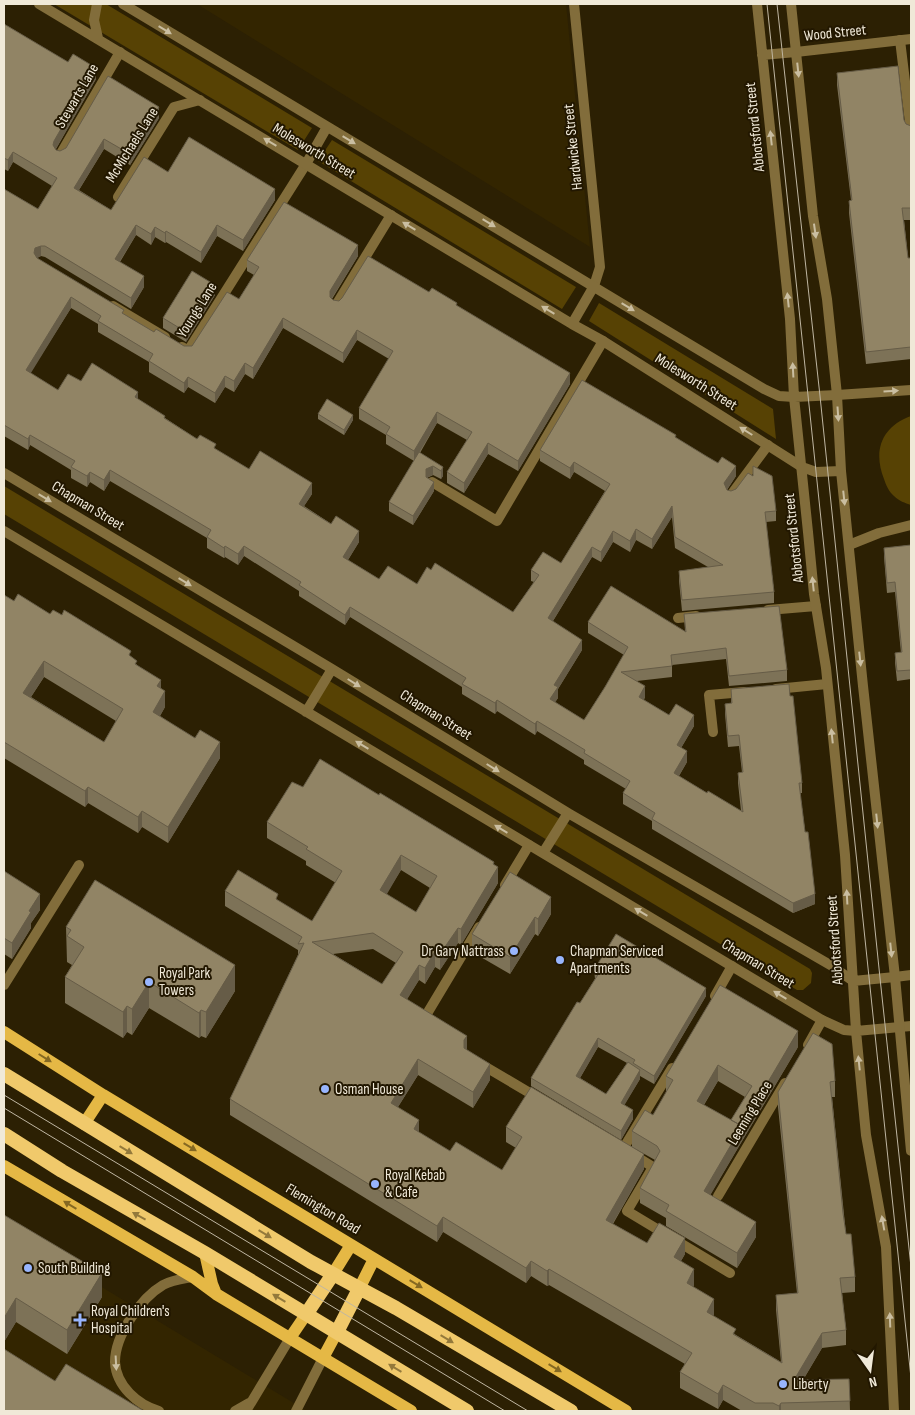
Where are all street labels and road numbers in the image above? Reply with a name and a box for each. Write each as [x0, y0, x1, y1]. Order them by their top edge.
street label: Wood Street [803, 20, 867, 46]
street label: Stewarts Lane [51, 60, 103, 132]
street label: Abbotsford Street [741, 81, 769, 174]
street label: Hardwicke Street [559, 103, 587, 191]
street label: McMichaels Lane [101, 104, 163, 186]
street label: Molesworth Street [269, 119, 359, 183]
street label: Youngs Lane [173, 279, 221, 341]
street label: Molesworth Street [651, 349, 741, 415]
street label: Chapman Street [48, 477, 128, 535]
street label: Abbotsford Street [780, 492, 808, 585]
street label: Chapman Street [396, 685, 476, 745]
street label: Abbotsford Street [822, 894, 848, 986]
street label: Chapman Street [718, 935, 798, 993]
street label: Leeming Place [723, 1077, 777, 1149]
street label: Flemington Road [282, 1179, 364, 1239]

